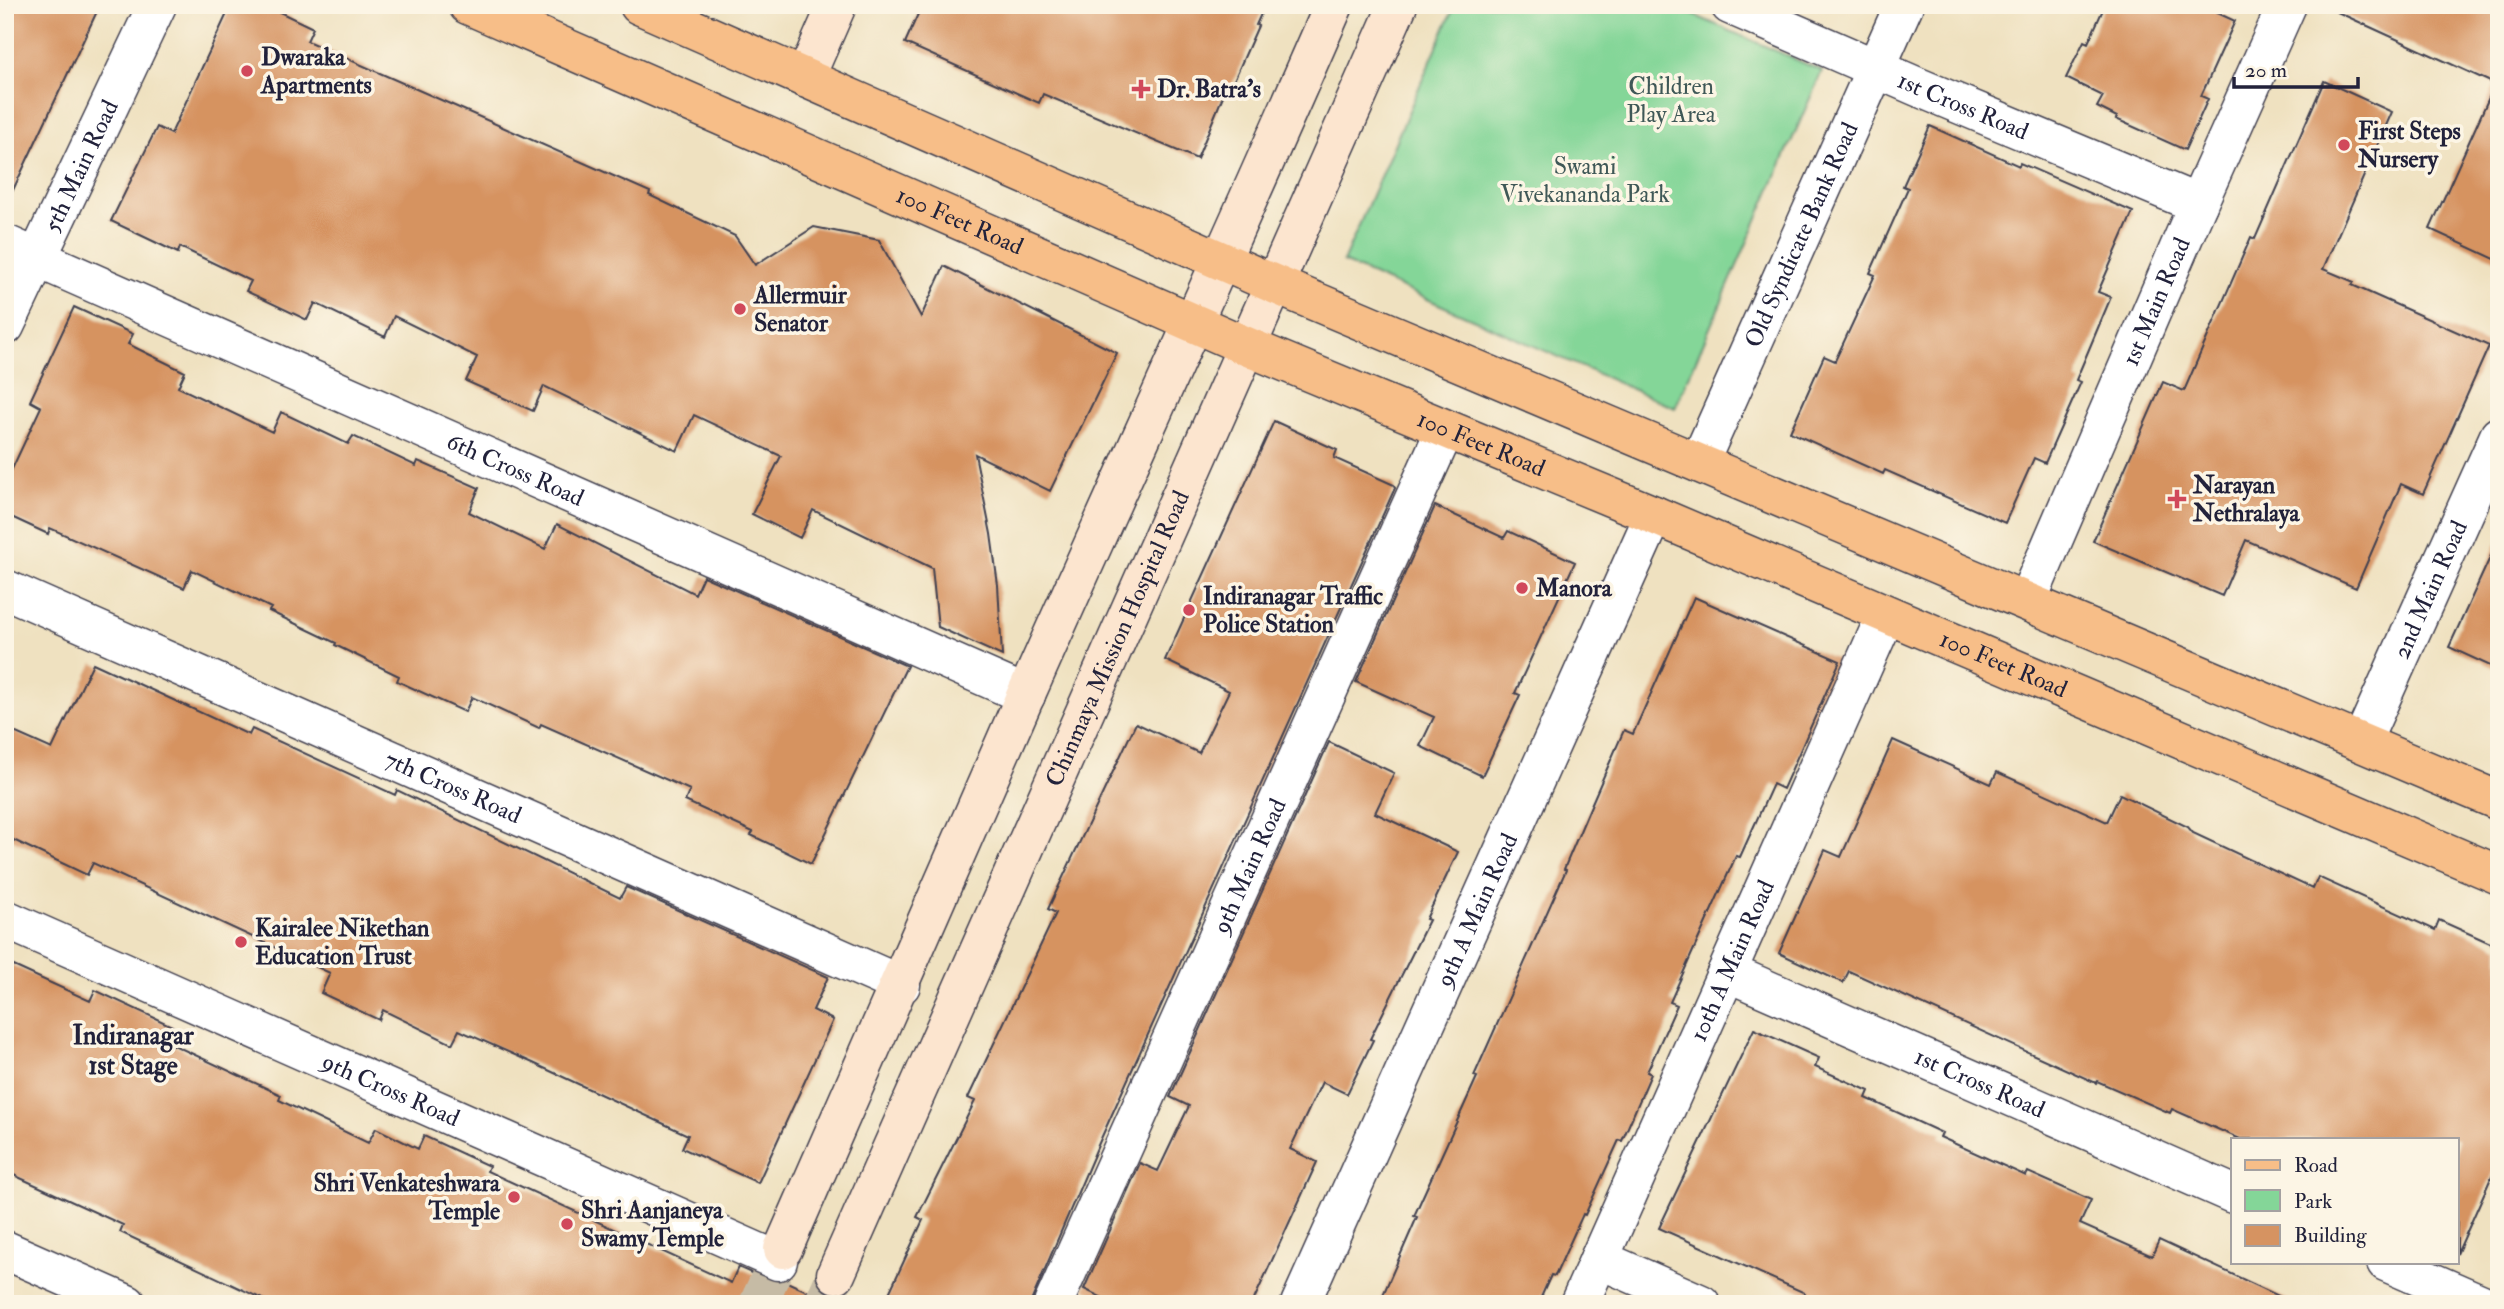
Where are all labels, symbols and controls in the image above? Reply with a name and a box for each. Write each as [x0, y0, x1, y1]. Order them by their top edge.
place label: Dwaraka Apartments [260, 42, 372, 101]
scale bar [2234, 46, 2359, 90]
text: 20 m [2245, 57, 2287, 84]
marker: Dwaraka Apartments [239, 63, 255, 79]
street label: 1st Cross Road [1893, 65, 2033, 147]
park label: Children Play Area [1626, 71, 1717, 130]
place label: Dr. Batra's [1157, 74, 1261, 105]
marker: Dr. Batra's [1131, 79, 1151, 99]
street label: 5th Main Road [36, 95, 125, 237]
place label: First Steps Nursery [2357, 116, 2461, 175]
street label: Old Syndicate Bank Road [1737, 117, 1865, 352]
marker: First Steps Nursery [2336, 137, 2352, 153]
park label: Swami Vivekananda Park [1500, 151, 1670, 210]
street label: 100 Feet Road [891, 179, 1028, 262]
street label: 1st Main Road [2115, 233, 2197, 370]
place label: Allermuir Senator [753, 280, 848, 339]
marker: Allermuir Senator [732, 301, 748, 317]
street label: 100 Feet Road [1413, 403, 1550, 484]
street label: 6th Cross Road [442, 426, 589, 513]
place label: Narayan Nethralaya [2192, 470, 2300, 529]
street label: Chinmaya Mission Hospital Road [1038, 486, 1197, 791]
marker: Narayan Nethralaya [2167, 489, 2187, 509]
street label: 2nd Main Road [2385, 515, 2475, 664]
place label: Manora [1535, 573, 1613, 604]
marker: Manora [1514, 580, 1530, 596]
place label: Indiranagar Traffic Police Station [1203, 581, 1383, 640]
marker: Indiranagar Traffic Police Station [1181, 602, 1197, 618]
street label: 100 Feet Road [1935, 623, 2072, 705]
street label: 7th Cross Road [380, 743, 526, 831]
street label: 9th Main Road [1205, 794, 1293, 940]
street label: 9th A Main Road [1428, 828, 1525, 993]
street label: 10th A Main Road [1683, 875, 1782, 1046]
place label: Kairalee Nikethan Education Trust [255, 913, 430, 972]
marker: Kairalee Nikethan Education Trust [233, 934, 249, 950]
district label: Indiranagar 1st Stage [72, 1020, 194, 1083]
street label: 1st Cross Road [1910, 1041, 2050, 1125]
street label: 9th Cross Road [315, 1045, 465, 1134]
legend [2231, 1138, 2458, 1264]
text: Road [2294, 1152, 2339, 1179]
place label: Shri Venkateshwara Temple [313, 1168, 501, 1227]
text: Park [2294, 1188, 2332, 1215]
marker: Shri Venkateshwara Temple [506, 1189, 522, 1205]
place label: Shri Aanjaneya Swamy Temple [581, 1195, 724, 1254]
marker: Shri Aanjaneya Swamy Temple [559, 1216, 575, 1232]
text: Building [2294, 1222, 2367, 1249]

